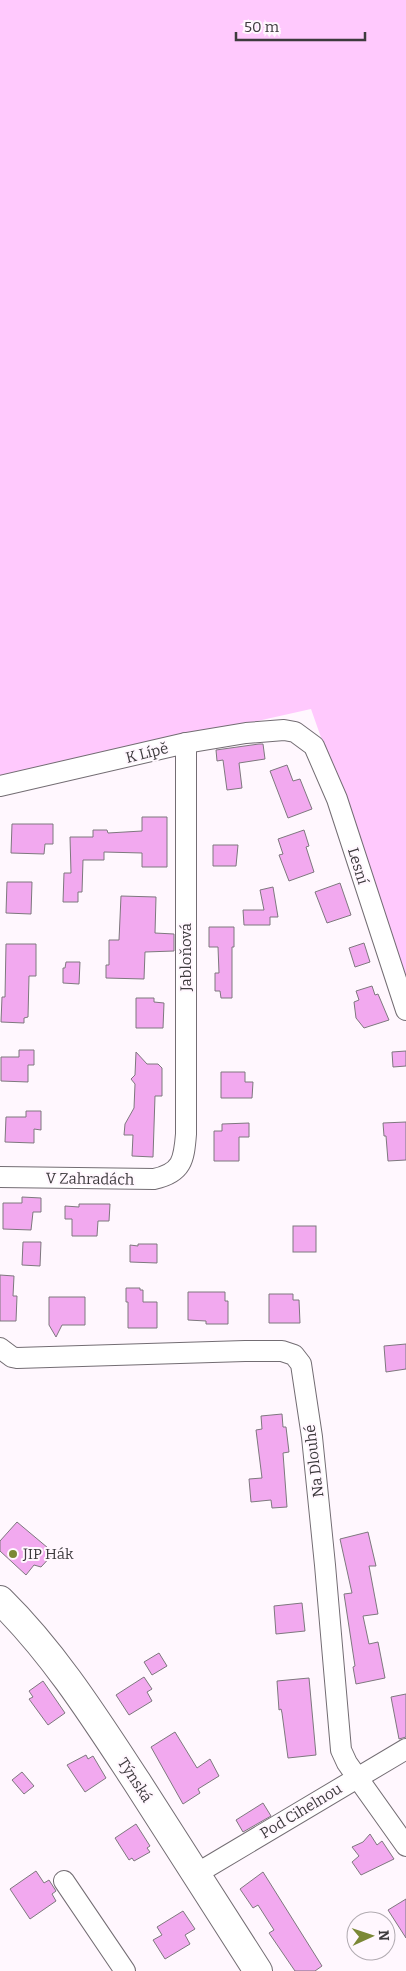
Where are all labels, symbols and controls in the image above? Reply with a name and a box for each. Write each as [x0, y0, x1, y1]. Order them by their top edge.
scale bar [236, 10, 365, 42]
text: 50 m [244, 18, 280, 36]
street label: K Lípě [124, 739, 170, 767]
street label: Lesní [344, 845, 372, 887]
street label: Jabloňová [177, 923, 195, 992]
street label: V Zahradách [46, 1169, 135, 1189]
street label: Na Dlouhé [301, 1424, 327, 1498]
place label: JIP Hák [22, 1545, 74, 1563]
marker: JIP Hák [7, 1548, 19, 1560]
street label: Týnská [114, 1754, 156, 1806]
street label: Pod Cihelnou [257, 1780, 345, 1842]
north arrow [346, 1911, 396, 1961]
text: N [375, 1930, 392, 1941]

